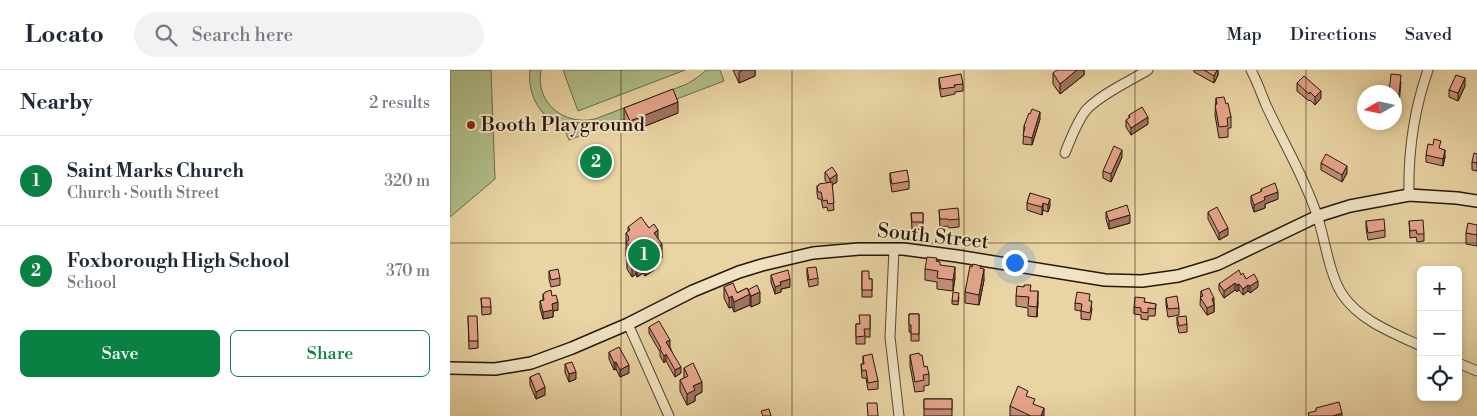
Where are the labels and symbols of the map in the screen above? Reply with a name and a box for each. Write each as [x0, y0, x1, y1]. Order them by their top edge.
north arrow [1357, 85, 1402, 130]
place label: Booth Playground [480, 113, 645, 138]
marker: Booth Playground [465, 119, 477, 131]
pin: 2 [580, 143, 612, 181]
street label: South Street [876, 219, 990, 255]
pin: 1 [628, 236, 660, 274]
your location [1002, 250, 1028, 276]

